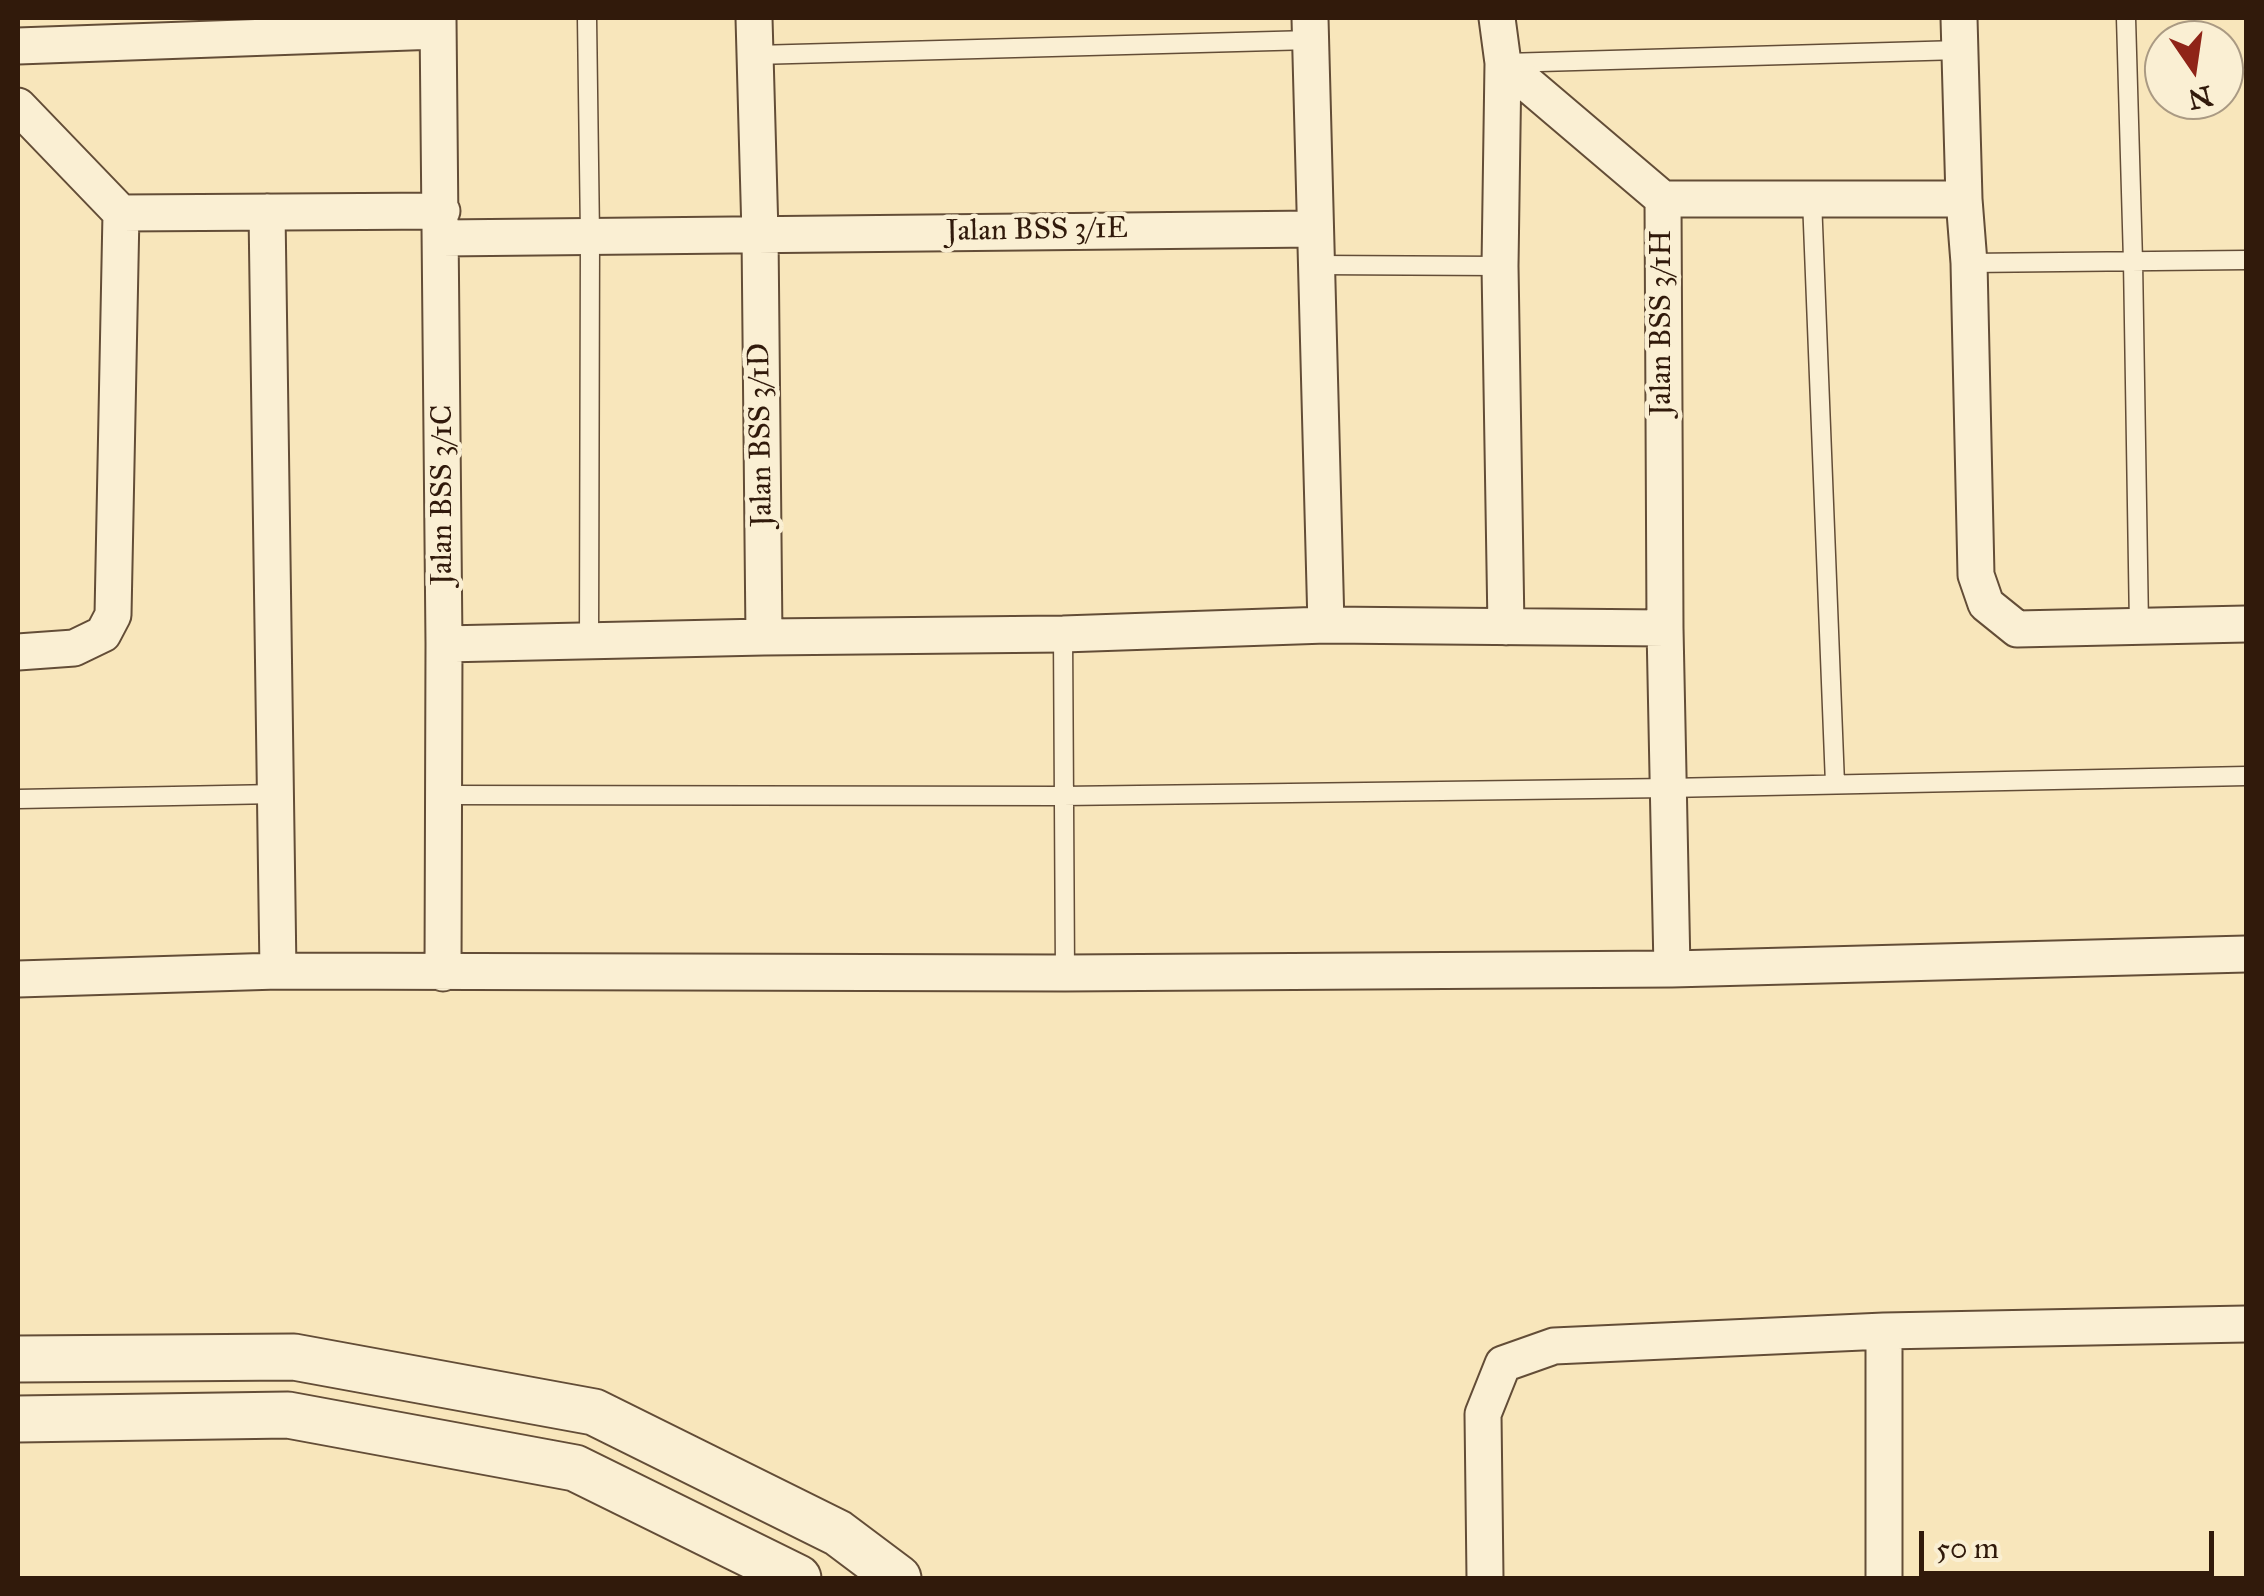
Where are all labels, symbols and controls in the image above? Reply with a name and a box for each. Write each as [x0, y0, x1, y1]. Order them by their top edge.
north arrow [2144, 20, 2244, 120]
text: N [2185, 78, 2216, 117]
street label: Jalan BSS 3/1E [946, 211, 1128, 251]
street label: Jalan BSS 3/1H [1645, 230, 1681, 416]
street label: Jalan BSS 3/1D [742, 343, 782, 527]
street label: Jalan BSS 3/1C [426, 405, 462, 585]
scale bar [1924, 1511, 2219, 1573]
text: 50 m [1936, 1530, 1999, 1566]

